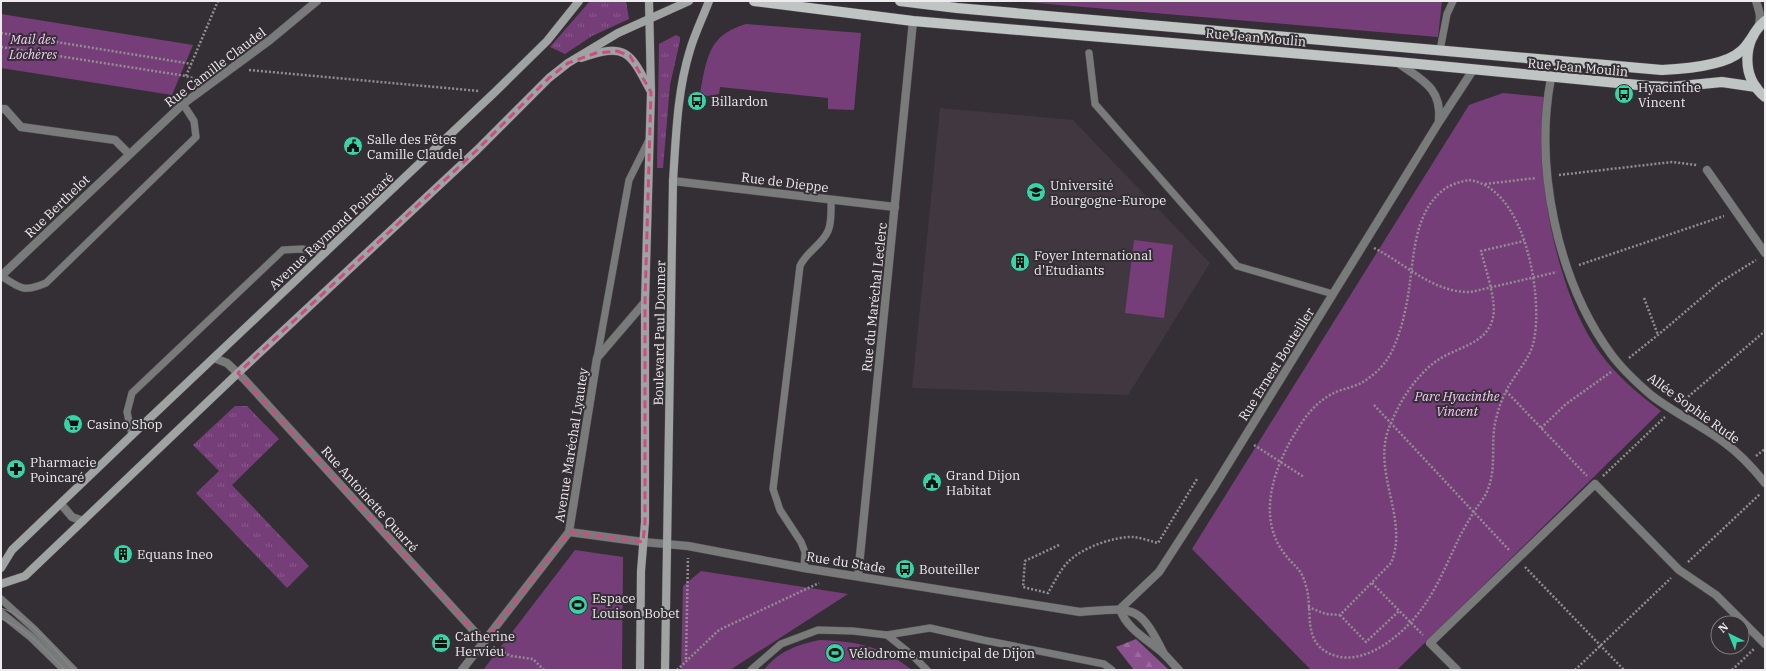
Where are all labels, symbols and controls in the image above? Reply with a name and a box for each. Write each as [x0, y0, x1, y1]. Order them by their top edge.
street label: Rue Camille Claudel [161, 24, 269, 111]
street label: Rue Jean Moulin [1205, 25, 1307, 50]
park label: Mail des Lochères [8, 31, 57, 63]
street label: Rue Jean Moulin [1527, 55, 1629, 80]
place label: Hyacinthe Vincent [1638, 79, 1701, 111]
bus stop icon: Hyacinthe Vincent [1613, 83, 1635, 105]
bus stop icon: Billardon [686, 90, 708, 112]
place label: Billardon [711, 93, 768, 110]
place label: Salle des Fêtes Camille Claudel [367, 131, 463, 163]
public building icon: Salle des Fêtes Camille Claudel [342, 135, 364, 157]
street label: Avenue Raymond Poincaré [265, 169, 397, 294]
street label: Rue de Dieppe [740, 169, 830, 196]
street label: Rue Berthelot [21, 171, 94, 242]
place label: Université Bourgogne-Europe [1050, 177, 1166, 209]
school or university icon: Université Bourgogne-Europe [1025, 181, 1047, 203]
street label: Rue du Maréchal Leclerc [858, 221, 891, 373]
place label: Foyer International d'Etudiants [1034, 247, 1152, 279]
building icon: Foyer International d'Etudiants [1009, 251, 1031, 273]
street label: Boulevard Paul Doumer [650, 260, 669, 406]
street label: Rue Ernest Bouteiller [1235, 304, 1318, 424]
street label: Avenue Maréchal Lyautey [551, 366, 592, 524]
street label: Allée Sophie Rude [1644, 369, 1743, 448]
park label: Parc Hyacinthe Vincent [1413, 388, 1500, 420]
supermarket icon: Casino Shop [62, 413, 84, 435]
place label: Casino Shop [87, 416, 163, 433]
street label: Rue Antoinette Quarré [317, 443, 422, 556]
place label: Pharmacie Poincaré [30, 454, 96, 486]
pharmacy icon: Pharmacie Poincaré [5, 458, 27, 480]
place label: Grand Dijon Habitat [946, 467, 1020, 499]
public building icon: Grand Dijon Habitat [921, 471, 943, 493]
building icon: Equans Ineo [112, 543, 134, 565]
place label: Equans Ineo [137, 546, 213, 563]
street label: Rue du Stade [805, 548, 887, 577]
bus stop icon: Bouteiller [894, 558, 916, 580]
place label: Bouteiller [919, 561, 980, 578]
place label: Espace Louison Bobet [592, 590, 680, 622]
sports icon: Espace Louison Bobet [567, 594, 589, 616]
north arrow [1710, 615, 1750, 655]
text: N [1715, 619, 1731, 636]
place label: Catherine Hervieu [455, 628, 515, 660]
office icon: Catherine Hervieu [430, 632, 452, 654]
sports icon: Vélodrome municipal de Dijon [824, 642, 846, 664]
place label: Vélodrome municipal de Dijon [849, 645, 1035, 662]

